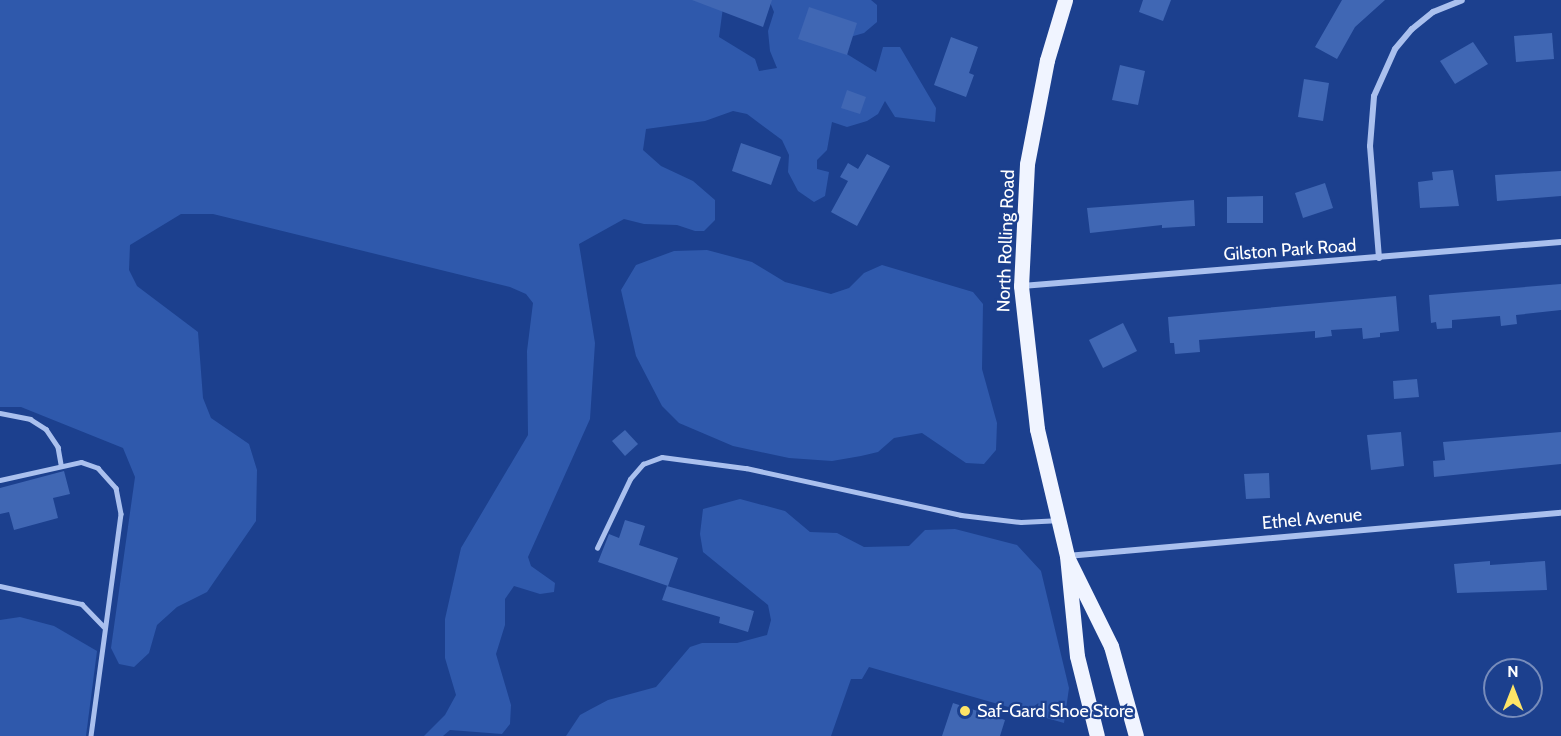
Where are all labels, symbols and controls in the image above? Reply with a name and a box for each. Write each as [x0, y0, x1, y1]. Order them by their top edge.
street label: North Rolling Road [993, 169, 1019, 313]
street label: Gilston Park Road [1223, 235, 1357, 265]
street label: Ethel Avenue [1261, 504, 1363, 534]
north arrow [1483, 658, 1543, 718]
text: N [1507, 662, 1519, 681]
place label: Saf-Gard Shoe Store [977, 700, 1134, 722]
marker: Saf-Gard Shoe Store [958, 704, 972, 718]

